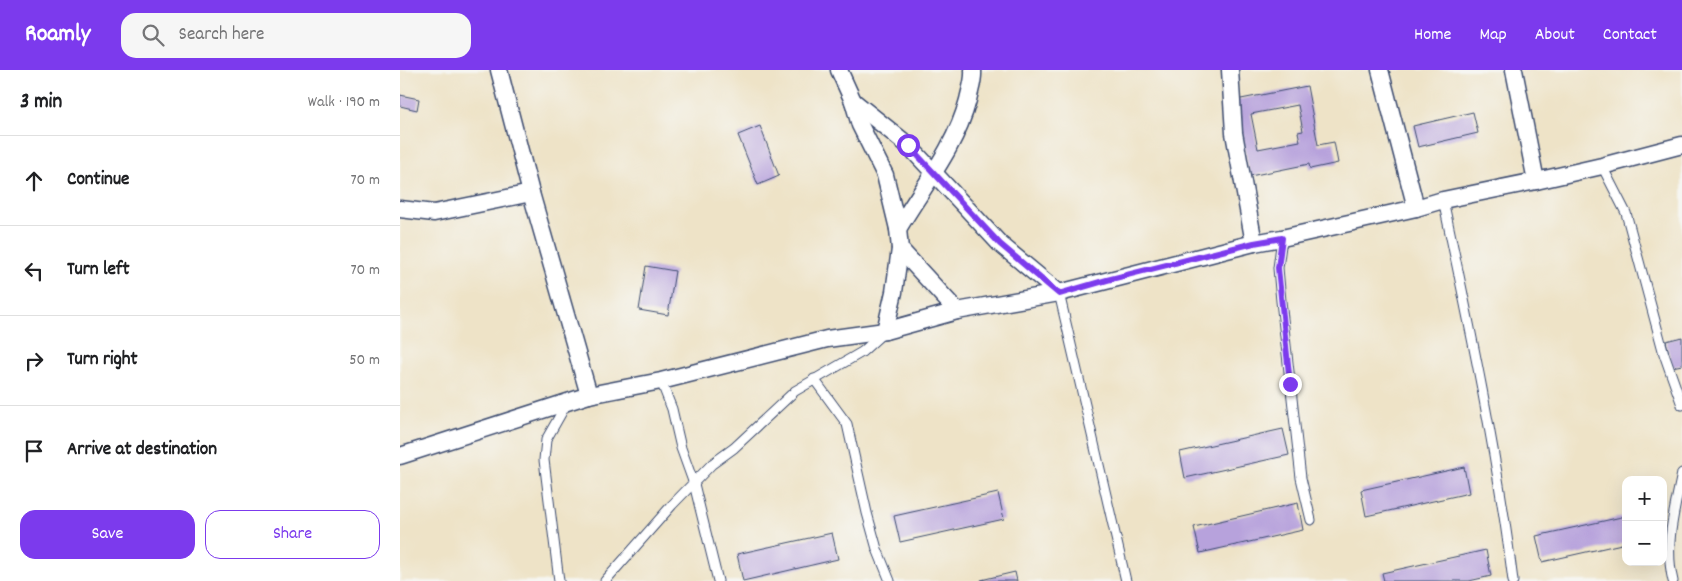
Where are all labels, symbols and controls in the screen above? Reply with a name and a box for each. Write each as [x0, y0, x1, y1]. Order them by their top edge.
search box [121, 13, 471, 58]
text: Roamly [25, 18, 91, 52]
icon: search [139, 21, 167, 49]
text: Search here [179, 22, 264, 49]
text: Home [1414, 23, 1451, 48]
text: Map [1479, 23, 1507, 48]
text: About [1535, 23, 1575, 48]
text: Contact [1603, 23, 1657, 48]
text: 3 min [20, 88, 62, 118]
text: Walk · 190 m [308, 91, 380, 114]
route start [897, 134, 920, 157]
icon: ahead [20, 167, 48, 195]
text: Continue [67, 167, 129, 194]
text: 70 m [350, 169, 380, 192]
icon: left [20, 257, 48, 285]
text: Turn left [67, 257, 130, 284]
text: 70 m [350, 259, 380, 282]
icon: right [20, 347, 48, 375]
text: Turn right [67, 347, 138, 374]
text: 50 m [349, 349, 380, 372]
route end [1279, 373, 1302, 396]
icon: arrive [20, 437, 48, 465]
text: Arrive at destination [67, 437, 217, 464]
map controls [1622, 476, 1667, 566]
button: + [1622, 476, 1667, 521]
button: Save [20, 510, 195, 559]
button: Share [205, 510, 380, 559]
button: − [1622, 521, 1667, 566]

